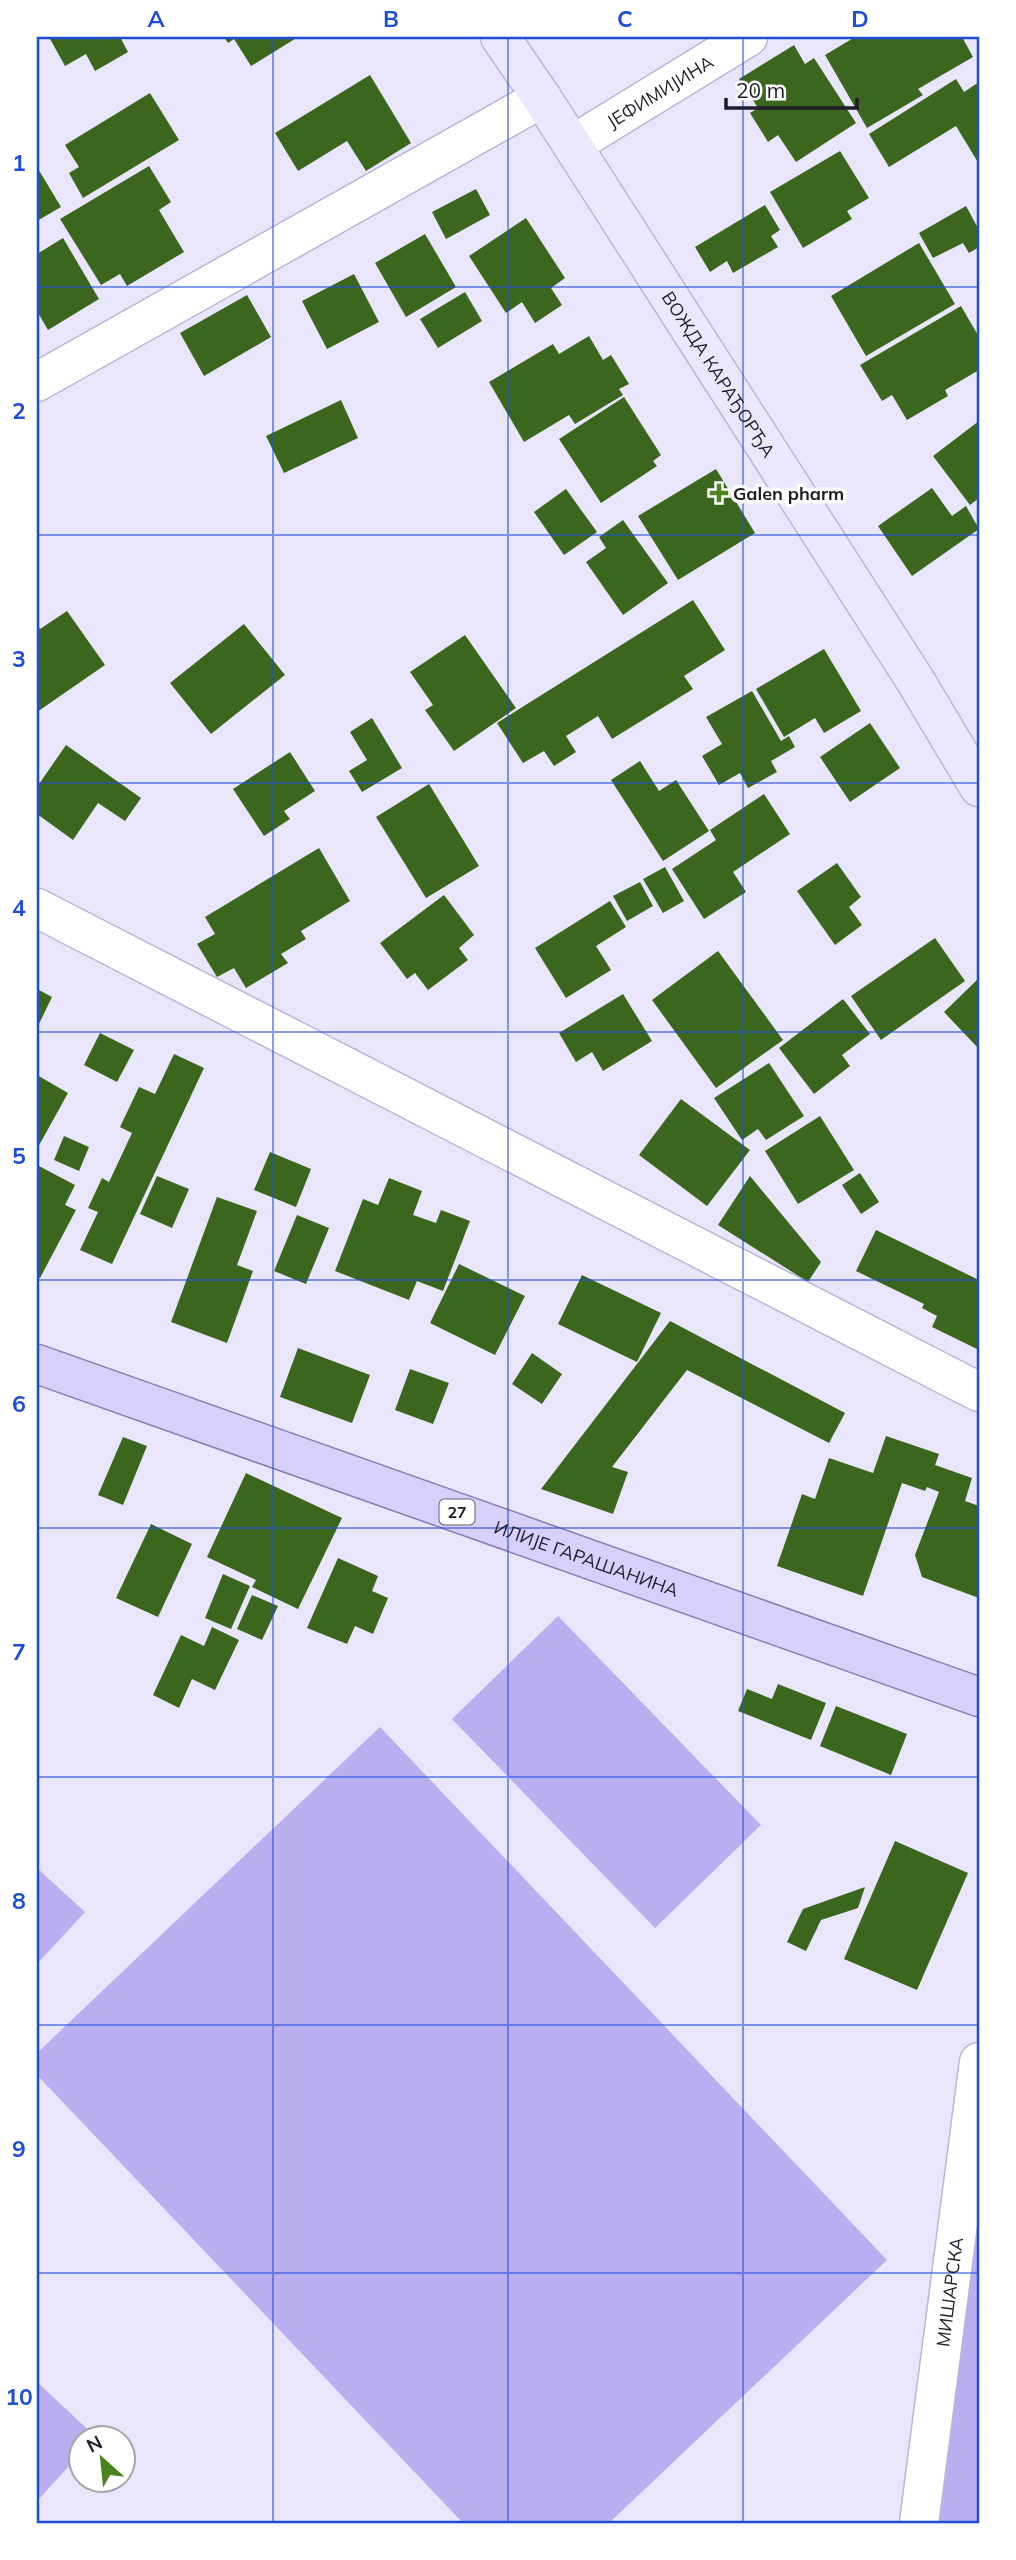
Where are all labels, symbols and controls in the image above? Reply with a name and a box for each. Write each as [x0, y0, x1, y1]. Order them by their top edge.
text: A [147, 4, 165, 33]
text: B [383, 4, 399, 33]
text: C [617, 4, 633, 33]
text: D [851, 4, 869, 33]
street label: ЈЕФИМИЈИНА [602, 50, 717, 133]
scale bar [726, 66, 857, 110]
text: 20 m [736, 77, 785, 103]
text: 1 [12, 148, 26, 177]
street label: ВОЖДА КАРАЂОРЂА [657, 287, 781, 461]
text: 2 [12, 396, 26, 425]
place label: Galen pharm [733, 482, 844, 505]
marker: Galen pharm [711, 485, 727, 501]
text: 3 [12, 644, 26, 673]
text: 4 [12, 893, 26, 922]
text: 5 [12, 1141, 26, 1170]
text: 6 [12, 1389, 26, 1418]
road number: 27 [440, 1500, 475, 1524]
street label: ИЛИЈЕ ГАРАШАНИНА [491, 1515, 682, 1601]
text: 7 [12, 1637, 26, 1666]
text: 8 [12, 1886, 26, 1915]
text: 9 [12, 2134, 26, 2163]
street label: МИШАРСКА [931, 2236, 968, 2348]
text: 10 [5, 2382, 33, 2411]
north arrow [66, 2424, 136, 2494]
text: N [82, 2430, 106, 2458]

